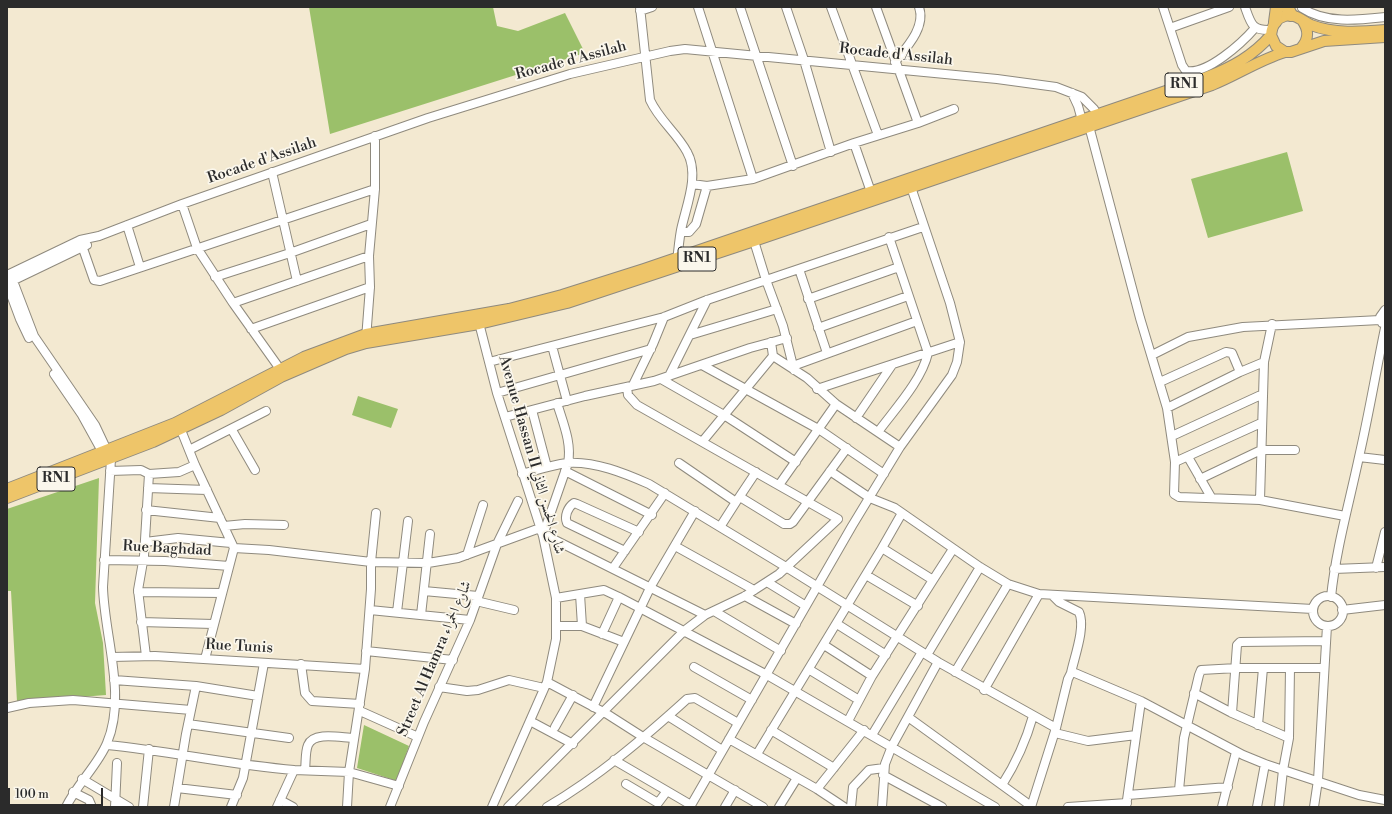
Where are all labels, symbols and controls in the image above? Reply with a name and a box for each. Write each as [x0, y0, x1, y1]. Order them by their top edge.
street label: Rocade d'Assilah [513, 38, 629, 84]
street label: Rocade d'Assilah [838, 40, 954, 70]
road number: RN1 [1165, 73, 1203, 97]
street label: Rocade d'Assilah [205, 134, 319, 188]
road number: RN1 [678, 247, 716, 271]
street label: Avenue Hassan II شارع الحسن الثاني [494, 353, 568, 557]
road number: RN1 [37, 467, 75, 491]
street label: Rue Baghdad [122, 538, 212, 560]
street label: Street Al Hamra شارع الحمراء [394, 578, 476, 740]
street label: Rue Tunis [205, 636, 273, 658]
scale bar [10, 780, 105, 806]
text: 100 m [15, 787, 49, 802]

